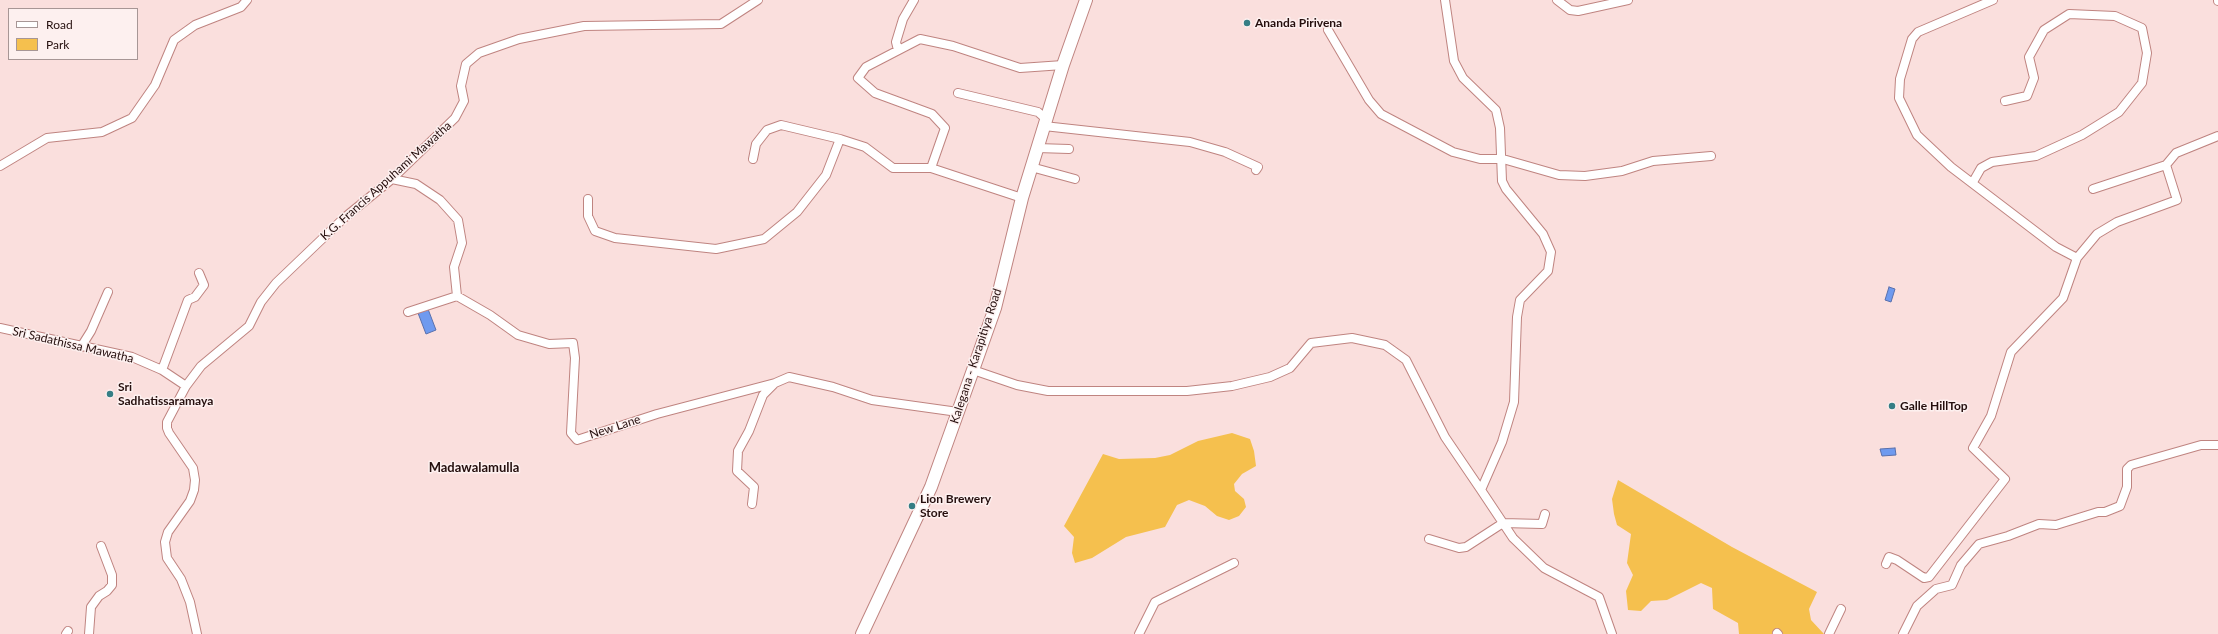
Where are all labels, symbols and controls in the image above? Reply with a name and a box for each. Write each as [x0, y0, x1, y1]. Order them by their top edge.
legend [8, 8, 138, 60]
place label: Ananda Pirivena [1255, 16, 1342, 30]
text: Road [46, 17, 73, 32]
marker: Ananda Pirivena [1242, 18, 1252, 28]
text: Park [46, 37, 69, 52]
street label: K.G. Francis Appuhami Mawatha [318, 118, 454, 244]
street label: Kalegana - Karapitiya Road [947, 287, 1005, 425]
street label: Sri Sadathissa Mawatha [11, 324, 135, 366]
place label: Sri Sadhatissaramaya [118, 380, 213, 408]
marker: Sri Sadhatissaramaya [105, 389, 115, 399]
place label: Galle HillTop [1900, 399, 1968, 413]
marker: Galle HillTop [1887, 401, 1897, 411]
street label: New Lane [588, 412, 642, 442]
district label: Madawalamulla [429, 460, 519, 476]
place label: Lion Brewery Store [920, 492, 991, 520]
marker: Lion Brewery Store [907, 501, 917, 511]

